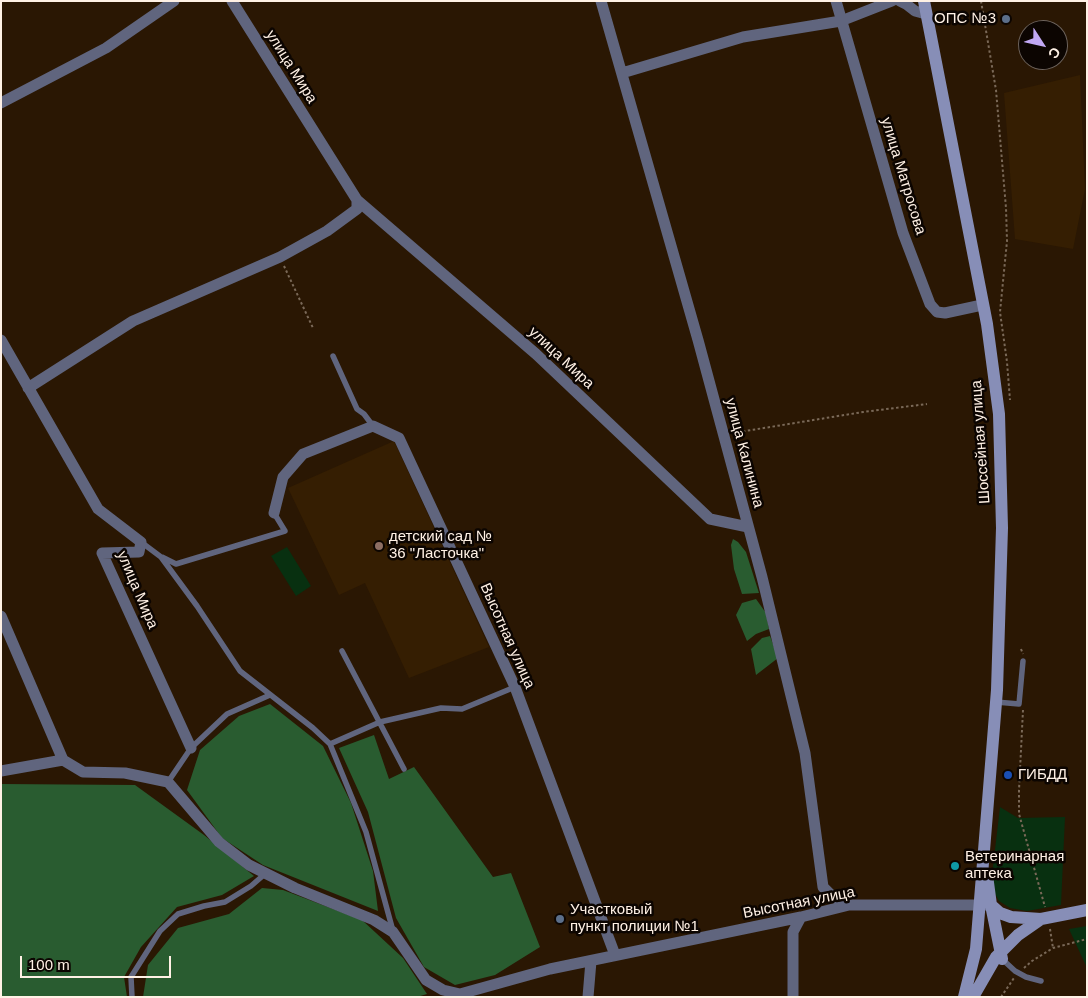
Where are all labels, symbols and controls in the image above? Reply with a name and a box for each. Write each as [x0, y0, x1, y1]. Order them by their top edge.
place label: ОПС №3 [934, 10, 996, 28]
marker: ОПС №3 [1000, 13, 1012, 25]
north arrow [1018, 20, 1068, 70]
street label: улица Мира [261, 27, 321, 107]
text: С [1045, 44, 1064, 62]
street label: улица Матросова [877, 115, 929, 237]
street label: улица Мира [525, 323, 597, 393]
street label: Шоссейная улица [968, 380, 994, 504]
street label: улица Калинина [721, 396, 767, 510]
place label: детский сад № 36 "Ласточка" [389, 528, 492, 563]
marker: детский сад № 36 "Ласточка" [373, 540, 385, 552]
street label: улица Мира [113, 548, 161, 632]
street label: Высотная улица [476, 581, 538, 691]
place label: ГИБДД [1018, 766, 1067, 784]
marker: ГИБДД [1002, 769, 1014, 781]
place label: Ветеринарная аптека [965, 848, 1064, 883]
marker: Ветеринарная аптека [949, 860, 961, 872]
street label: Высотная улица [742, 883, 856, 923]
place label: Участковый пункт полиции №1 [570, 901, 699, 936]
marker: Участковый пункт полиции №1 [554, 913, 566, 925]
scale bar [22, 946, 174, 978]
text: 100 m [28, 956, 70, 973]

